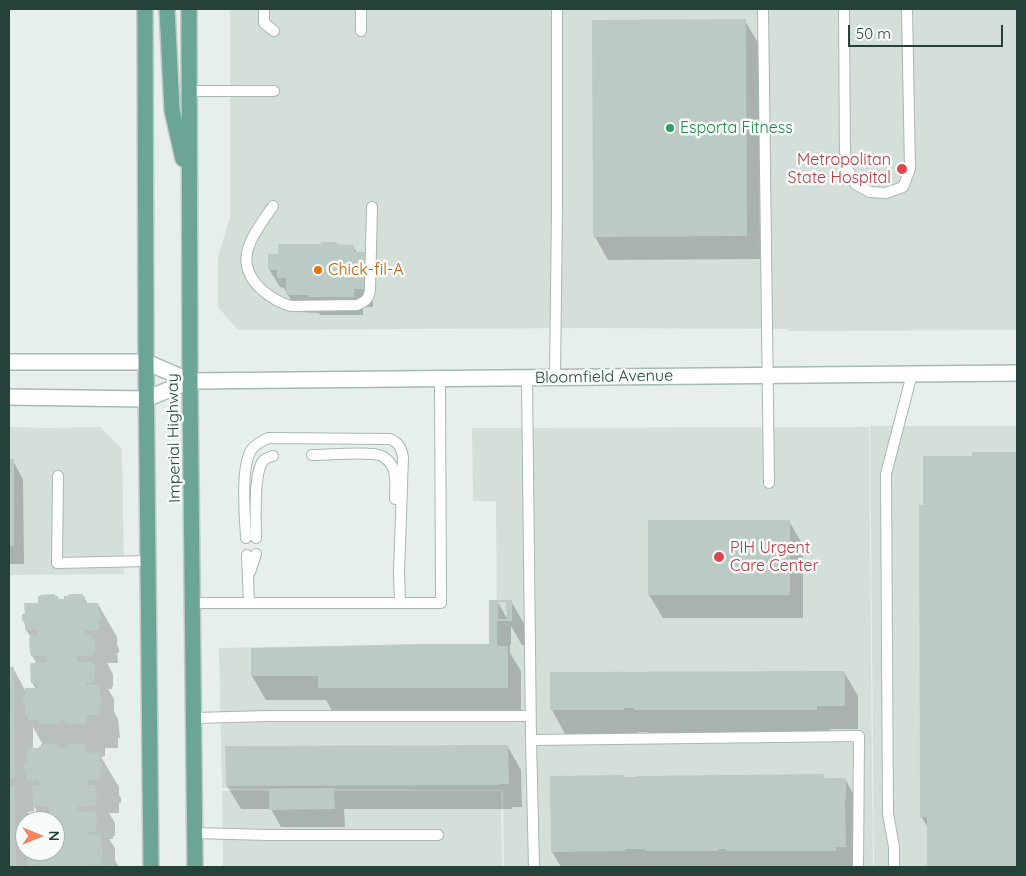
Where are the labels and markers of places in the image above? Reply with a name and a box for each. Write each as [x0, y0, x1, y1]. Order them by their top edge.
place label: Esporta Fitness [680, 118, 793, 138]
marker: Esporta Fitness [664, 122, 676, 134]
place label: Metropolitan State Hospital [788, 150, 891, 188]
marker: Metropolitan State Hospital [895, 162, 909, 176]
place label: Chick-fil-A [328, 260, 403, 280]
marker: Chick-fil-A [312, 264, 324, 276]
place label: PIH Urgent Care Center [730, 538, 819, 576]
marker: PIH Urgent Care Center [712, 550, 726, 564]

